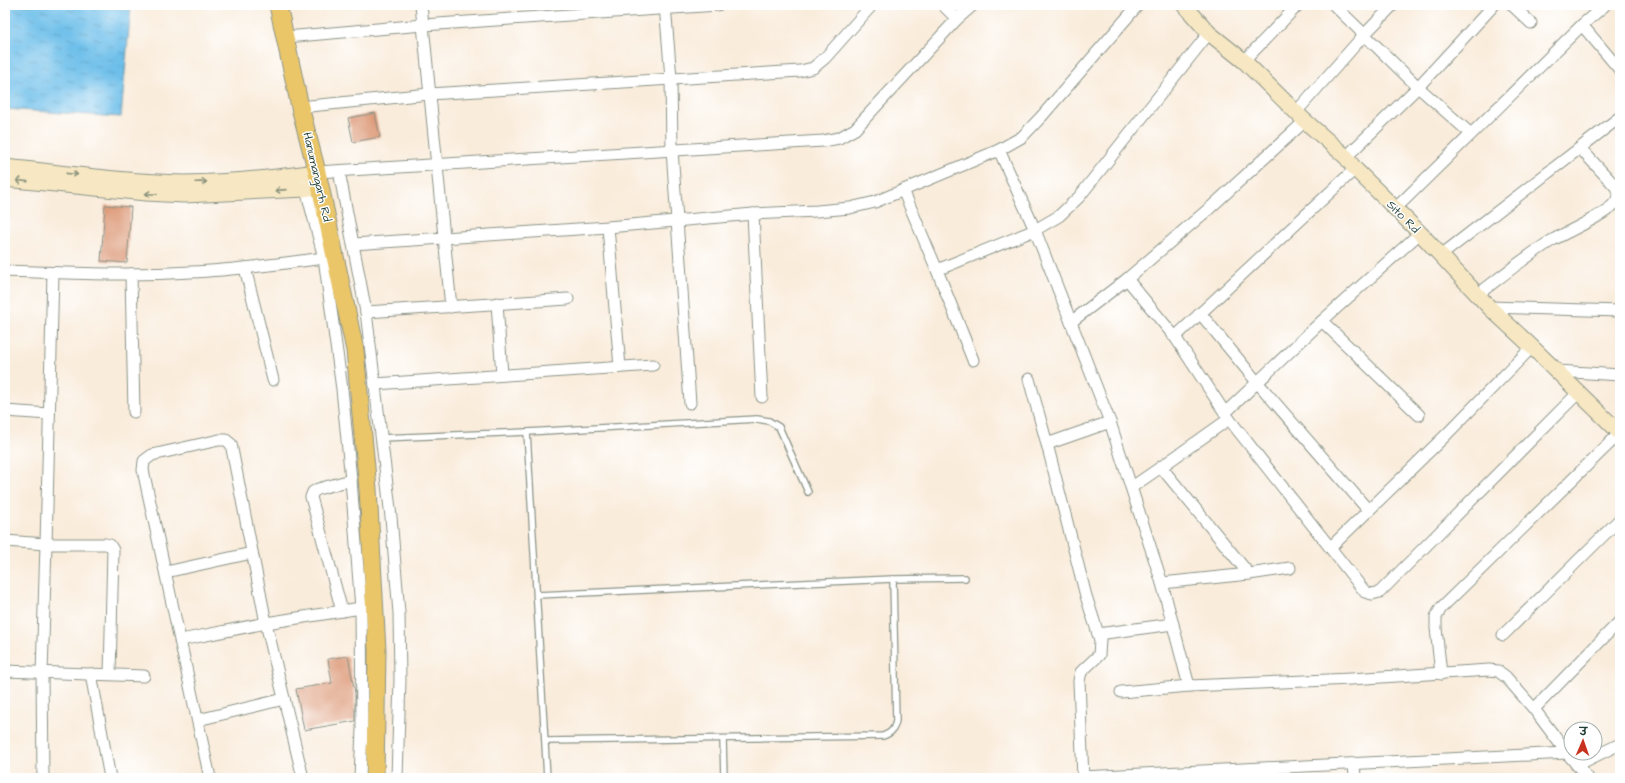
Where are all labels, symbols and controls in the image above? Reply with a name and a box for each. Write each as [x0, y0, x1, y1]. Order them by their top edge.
street label: Hanumangarh Rd [297, 131, 336, 224]
one-way arrow [65, 170, 78, 178]
one-way arrow [16, 177, 29, 185]
one-way arrow [194, 178, 207, 186]
one-way arrow [275, 187, 288, 194]
one-way arrow [145, 190, 158, 197]
street label: Sito Rd [1383, 197, 1423, 237]
north arrow [1563, 721, 1603, 761]
text: उ [1578, 724, 1589, 739]

